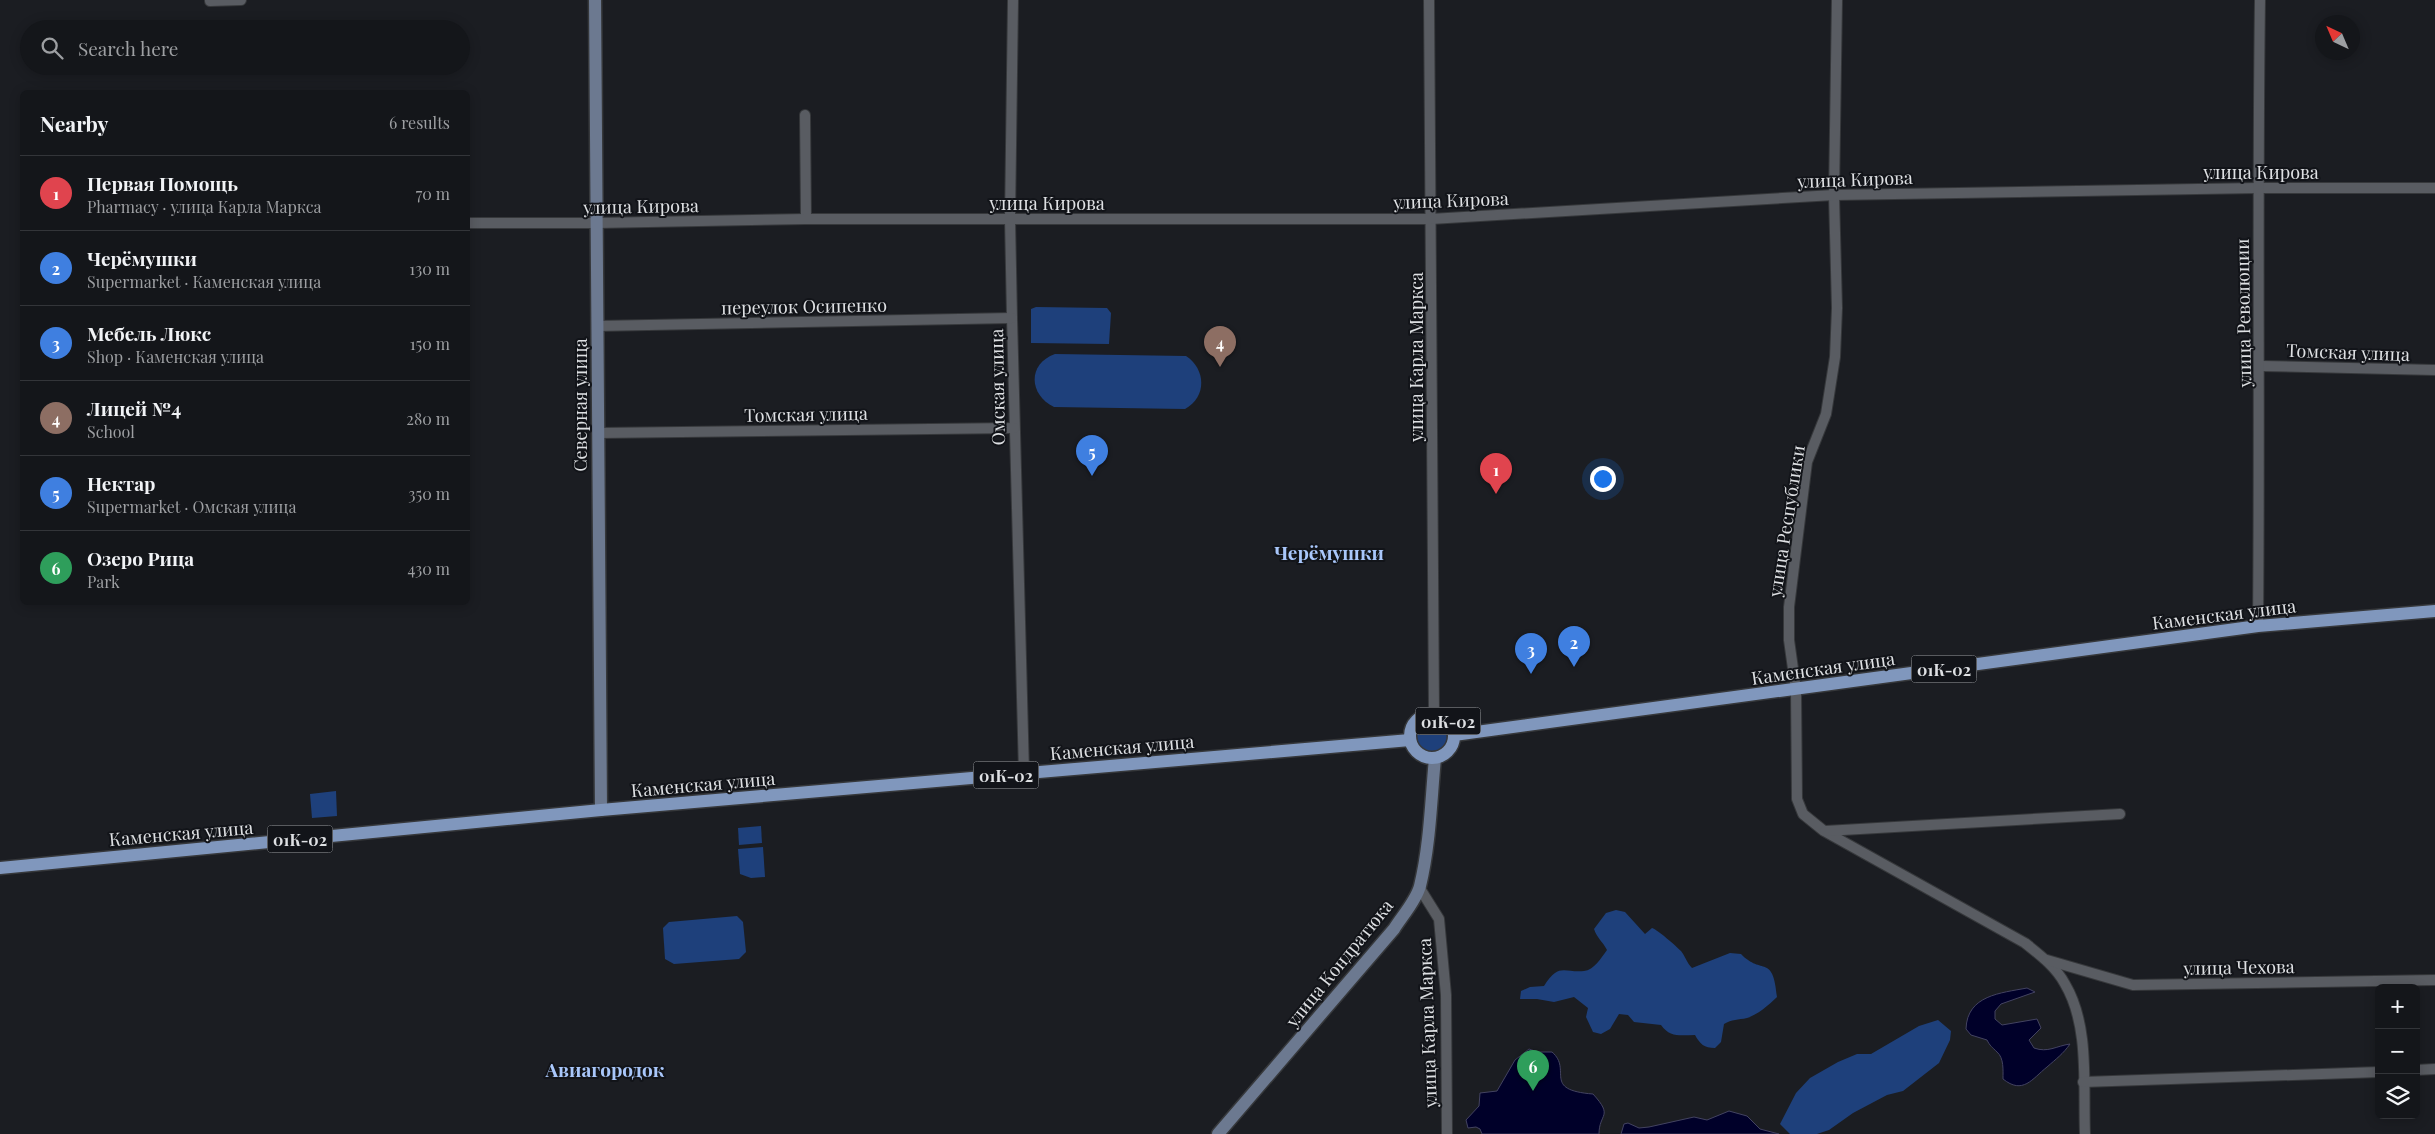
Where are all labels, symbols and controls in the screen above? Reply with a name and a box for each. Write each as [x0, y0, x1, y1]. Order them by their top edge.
north arrow [2315, 15, 2360, 60]
search box [20, 20, 470, 75]
icon: search [38, 34, 66, 62]
text: Search here [78, 35, 178, 61]
text: Nearby [40, 109, 109, 137]
text: 6 results [389, 112, 450, 133]
street label: улица Кирова [2202, 160, 2319, 184]
street label: улица Кирова [1796, 165, 1913, 193]
text: Первая Помощь [87, 170, 238, 196]
text: 1 [53, 183, 59, 204]
text: 70 m [416, 183, 450, 204]
street label: улица Кирова [1392, 186, 1509, 214]
street label: улица Кирова [988, 191, 1105, 215]
street label: улица Кирова [582, 193, 699, 219]
text: Pharmacy · улица Карла Маркса [87, 196, 321, 217]
street label: улица Революции [2230, 238, 2256, 389]
text: Черёмушки [87, 245, 197, 271]
text: 2 [52, 258, 60, 279]
text: 130 m [409, 258, 450, 279]
text: Supermarket · Каменская улица [87, 271, 321, 292]
street label: улица Карла Маркса [1404, 272, 1428, 443]
street label: переулок Осипенко [721, 293, 887, 319]
text: Мебель Люкс [87, 320, 211, 346]
pin: 4 [1204, 326, 1236, 367]
street label: Омская улица [984, 328, 1010, 446]
text: 3 [52, 333, 60, 354]
text: 150 m [410, 333, 450, 354]
street label: Северная улица [568, 338, 592, 472]
street label: Томская улица [2286, 338, 2410, 366]
text: Shop · Каменская улица [87, 346, 264, 367]
text: Лицей №4 [87, 395, 181, 421]
street label: Томская улица [744, 401, 868, 427]
text: 4 [52, 408, 60, 429]
text: 280 m [406, 408, 450, 429]
text: School [87, 421, 135, 442]
pin: 5 [1076, 435, 1108, 476]
street label: улица Республики [1762, 443, 1810, 600]
pin: 1 [1480, 453, 1512, 494]
your location [1590, 466, 1616, 492]
text: Нектар [87, 470, 155, 496]
text: 5 [52, 483, 60, 504]
text: 350 m [408, 483, 450, 504]
text: Supermarket · Омская улица [87, 496, 296, 517]
district label: Черёмушки [1274, 539, 1384, 565]
text: Озеро Рица [87, 545, 194, 571]
text: 6 [52, 558, 60, 579]
text: 430 m [407, 558, 450, 579]
text: Park [87, 571, 120, 592]
street label: Каменская улица [2151, 593, 2297, 635]
pin: 2 [1558, 626, 1590, 667]
pin: 3 [1515, 633, 1547, 674]
street label: Каменская улица [1750, 646, 1896, 690]
road number: 01К-02 [1912, 656, 1976, 682]
road number: 01К-02 [1416, 708, 1480, 734]
street label: Каменская улица [1049, 729, 1195, 765]
road number: 01К-02 [974, 762, 1038, 788]
street label: Каменская улица [630, 766, 776, 802]
street label: Каменская улица [108, 815, 254, 851]
road number: 01К-02 [268, 826, 332, 852]
street label: улица Кондратюка [1279, 894, 1398, 1033]
street label: улица Карла Маркса [1412, 938, 1442, 1109]
street label: улица Чехова [2182, 954, 2295, 980]
map controls [2375, 984, 2420, 1119]
button: + [2375, 984, 2420, 1029]
button: − [2375, 1029, 2420, 1074]
pin: 6 [1517, 1050, 1549, 1091]
district label: Авиагородок [544, 1056, 665, 1082]
button: layers [2375, 1074, 2420, 1119]

